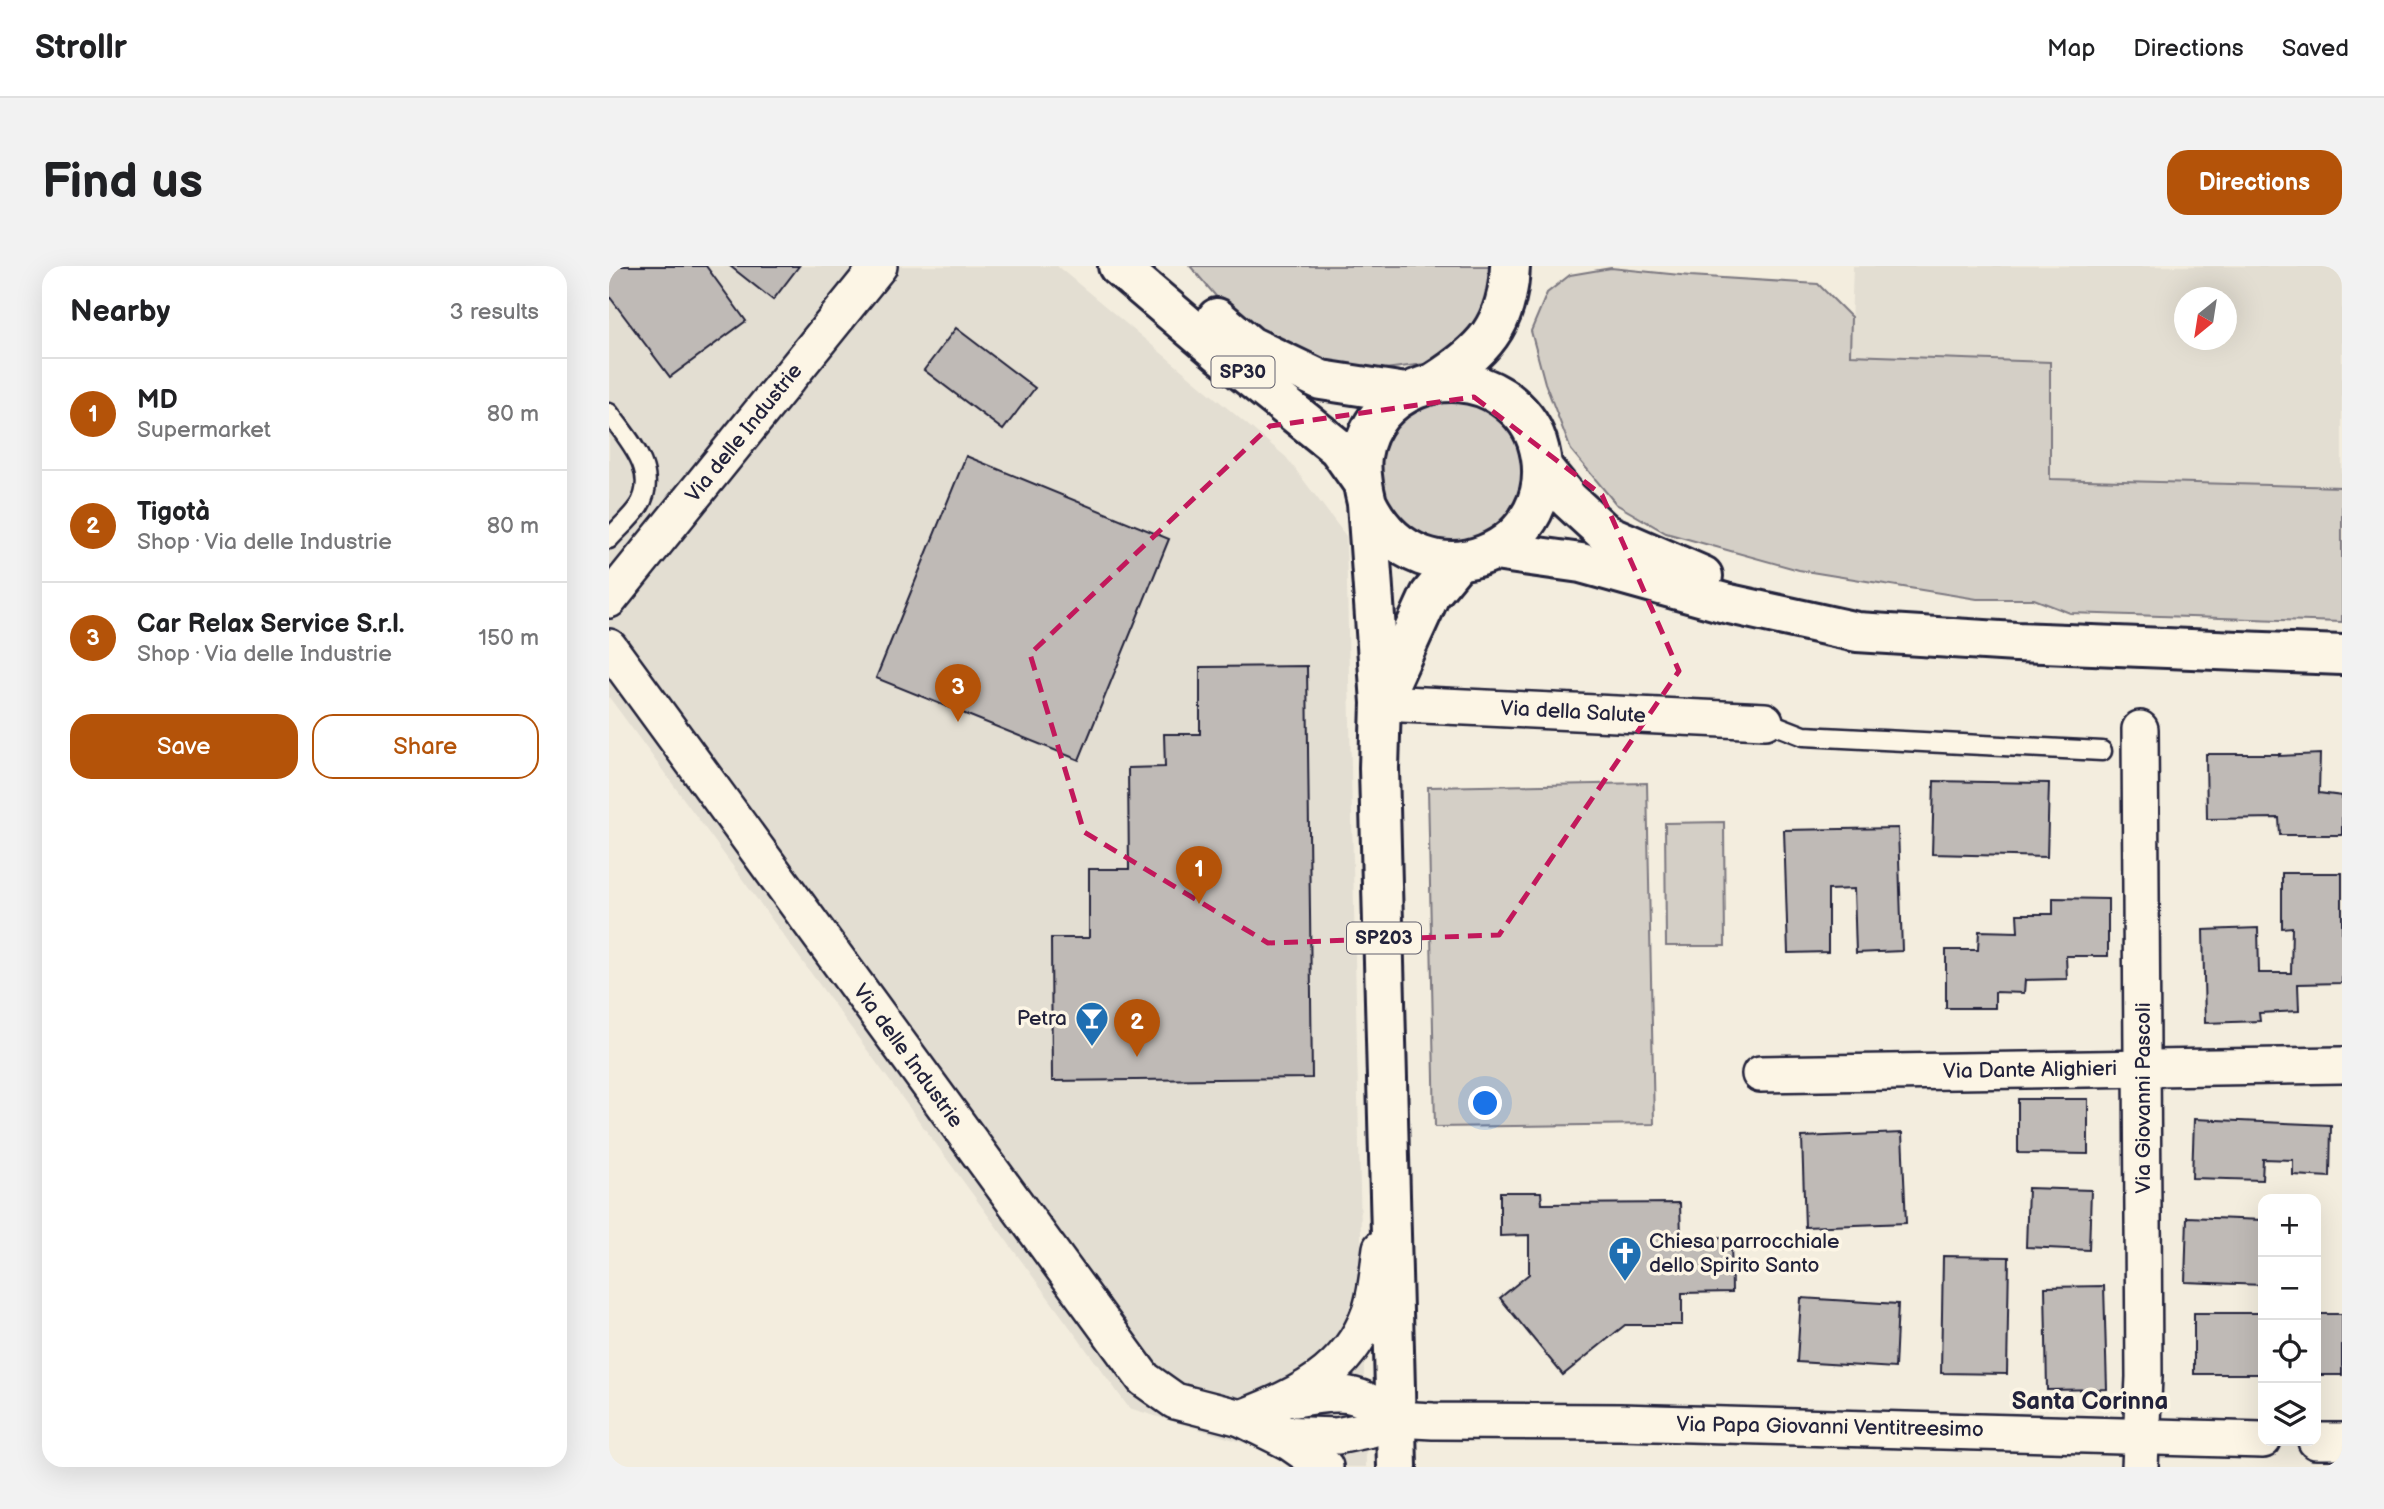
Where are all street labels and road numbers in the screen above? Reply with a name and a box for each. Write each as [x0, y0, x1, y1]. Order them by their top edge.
road number: SP30 [1211, 356, 1275, 388]
street label: Via delle Industrie [680, 359, 808, 507]
street label: Via della Salute [1500, 696, 1646, 728]
road number: SP203 [1347, 922, 1421, 954]
street label: Via delle Industrie [848, 979, 968, 1133]
street label: Via Giovanni Pascoli [2131, 1002, 2156, 1194]
street label: Via Dante Alighieri [1943, 1056, 2117, 1084]
street label: Via Papa Giovanni Ventitreesimo [1676, 1412, 1984, 1442]

